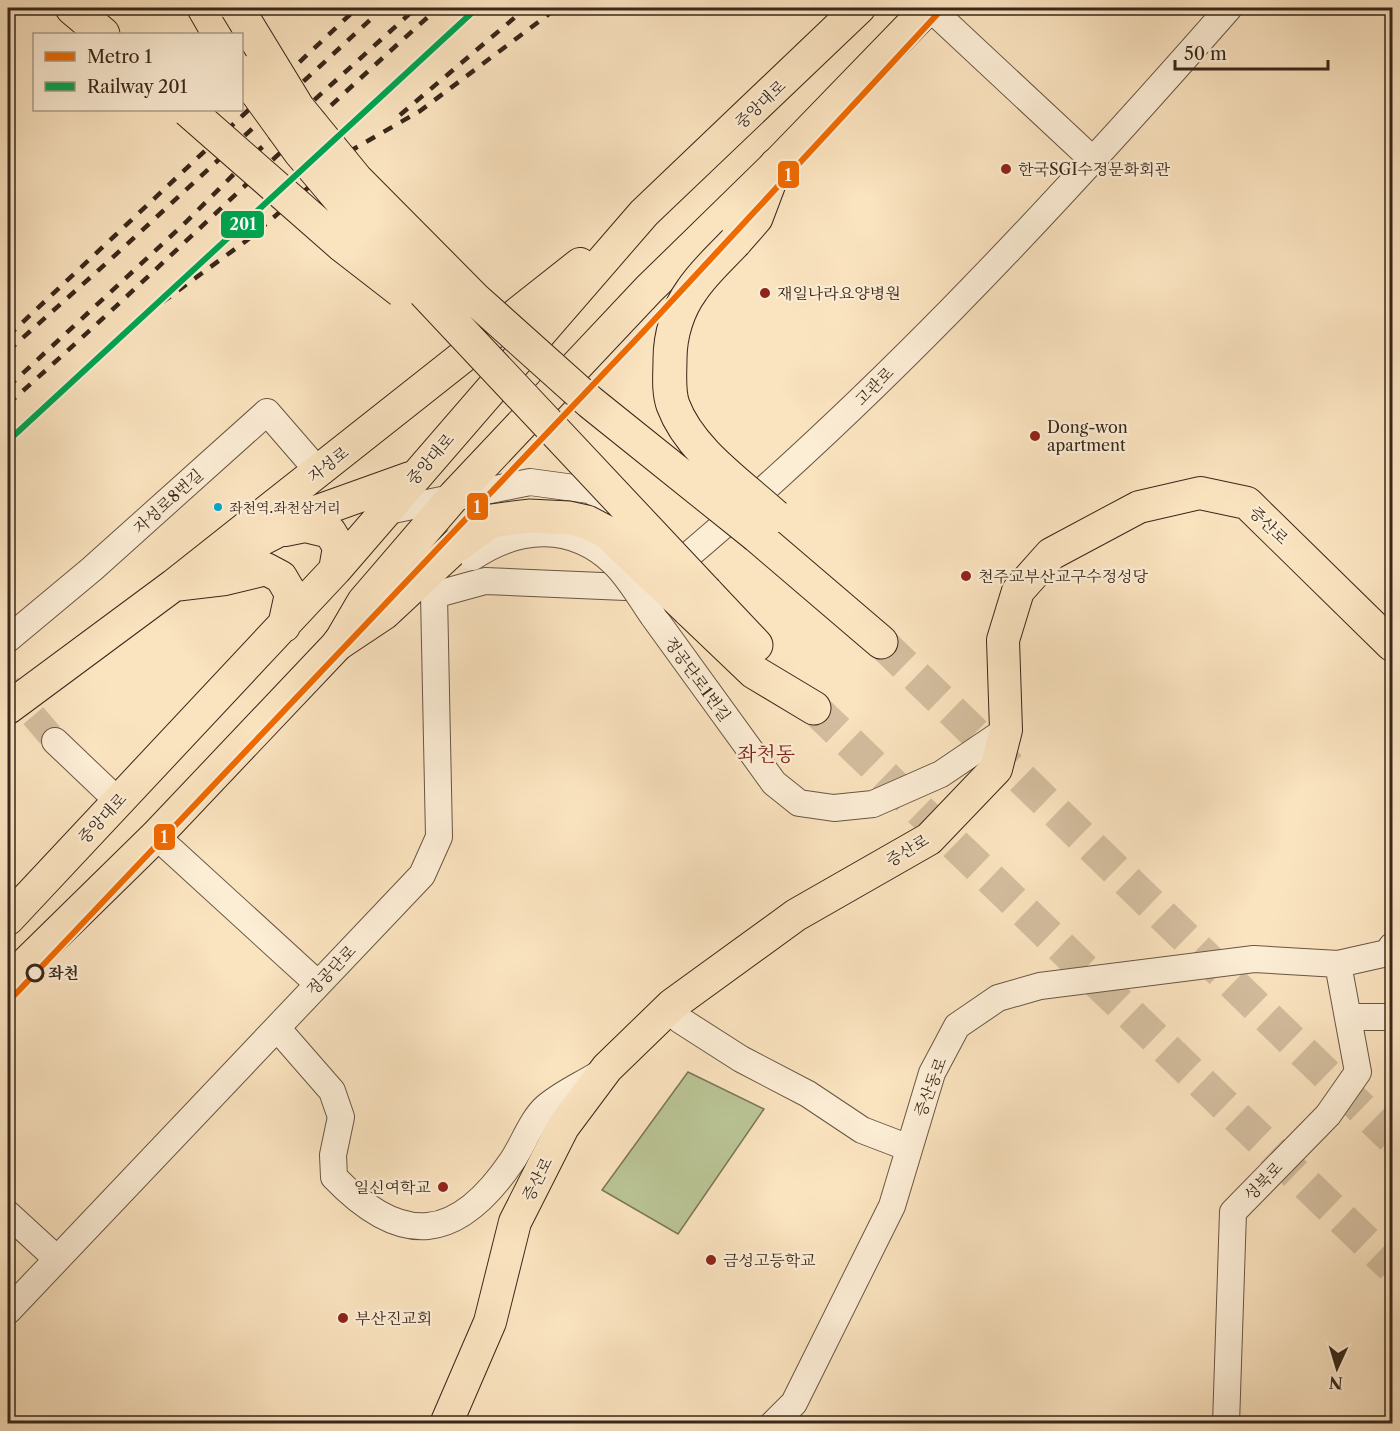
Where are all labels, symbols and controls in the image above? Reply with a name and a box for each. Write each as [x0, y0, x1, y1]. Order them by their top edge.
legend [33, 33, 243, 111]
scale bar [1175, 33, 1328, 71]
text: 50 m [1184, 43, 1227, 65]
text: Metro 1 [87, 46, 152, 68]
street label: 중앙대로 [731, 75, 790, 132]
text: Railway 201 [87, 76, 188, 98]
place label: 한국SGI수정문화회관 [1018, 159, 1171, 179]
line badge: 1 [777, 160, 800, 189]
marker: 한국SGI수정문화회관 [999, 162, 1013, 176]
text: 1 [784, 165, 792, 185]
line badge: 201 [220, 210, 265, 239]
text: 201 [230, 214, 257, 234]
place label: 재일나라요양병원 [777, 283, 901, 303]
marker: 재일나라요양병원 [758, 286, 772, 300]
street label: 고관로 [851, 362, 898, 409]
place label: Dong-won apartment [1047, 417, 1128, 455]
street label: 중앙대로 [402, 429, 458, 489]
marker: Dong-won apartment [1028, 429, 1042, 443]
street label: 자성로 [304, 442, 353, 486]
street label: 자성로8번길 [129, 465, 207, 537]
line badge: 1 [466, 492, 489, 521]
text: 1 [473, 497, 481, 517]
place label: 좌천역.좌천삼거리 [229, 499, 341, 517]
marker: 좌천역.좌천삼거리 [212, 501, 224, 513]
street label: 증산로 [1245, 502, 1293, 549]
place label: 천주교부산교구수정성당 [978, 566, 1149, 586]
marker: 천주교부산교구수정성당 [959, 569, 973, 583]
street label: 정공단로1번길 [661, 633, 735, 725]
district label: 좌천동 [737, 742, 795, 766]
street label: 중앙대로 [74, 788, 131, 847]
line badge: 1 [153, 823, 176, 851]
text: 1 [160, 827, 168, 847]
street label: 증산로 [882, 829, 932, 871]
street label: 정공단로 [302, 940, 360, 999]
place label: 좌천 [48, 963, 79, 983]
marker: 좌천 [26, 964, 44, 982]
street label: 증산동로 [910, 1054, 951, 1119]
street label: 증산로 [518, 1153, 557, 1204]
street label: 성북로 [1240, 1157, 1287, 1205]
place label: 일신여학교 [354, 1177, 431, 1197]
marker: 일신여학교 [436, 1180, 450, 1194]
place label: 금성고등학교 [723, 1250, 816, 1270]
marker: 금성고등학교 [704, 1253, 718, 1267]
place label: 부산진교회 [355, 1308, 432, 1328]
marker: 부산진교회 [336, 1311, 350, 1325]
north arrow [1307, 1338, 1367, 1398]
text: N [1328, 1372, 1344, 1393]

